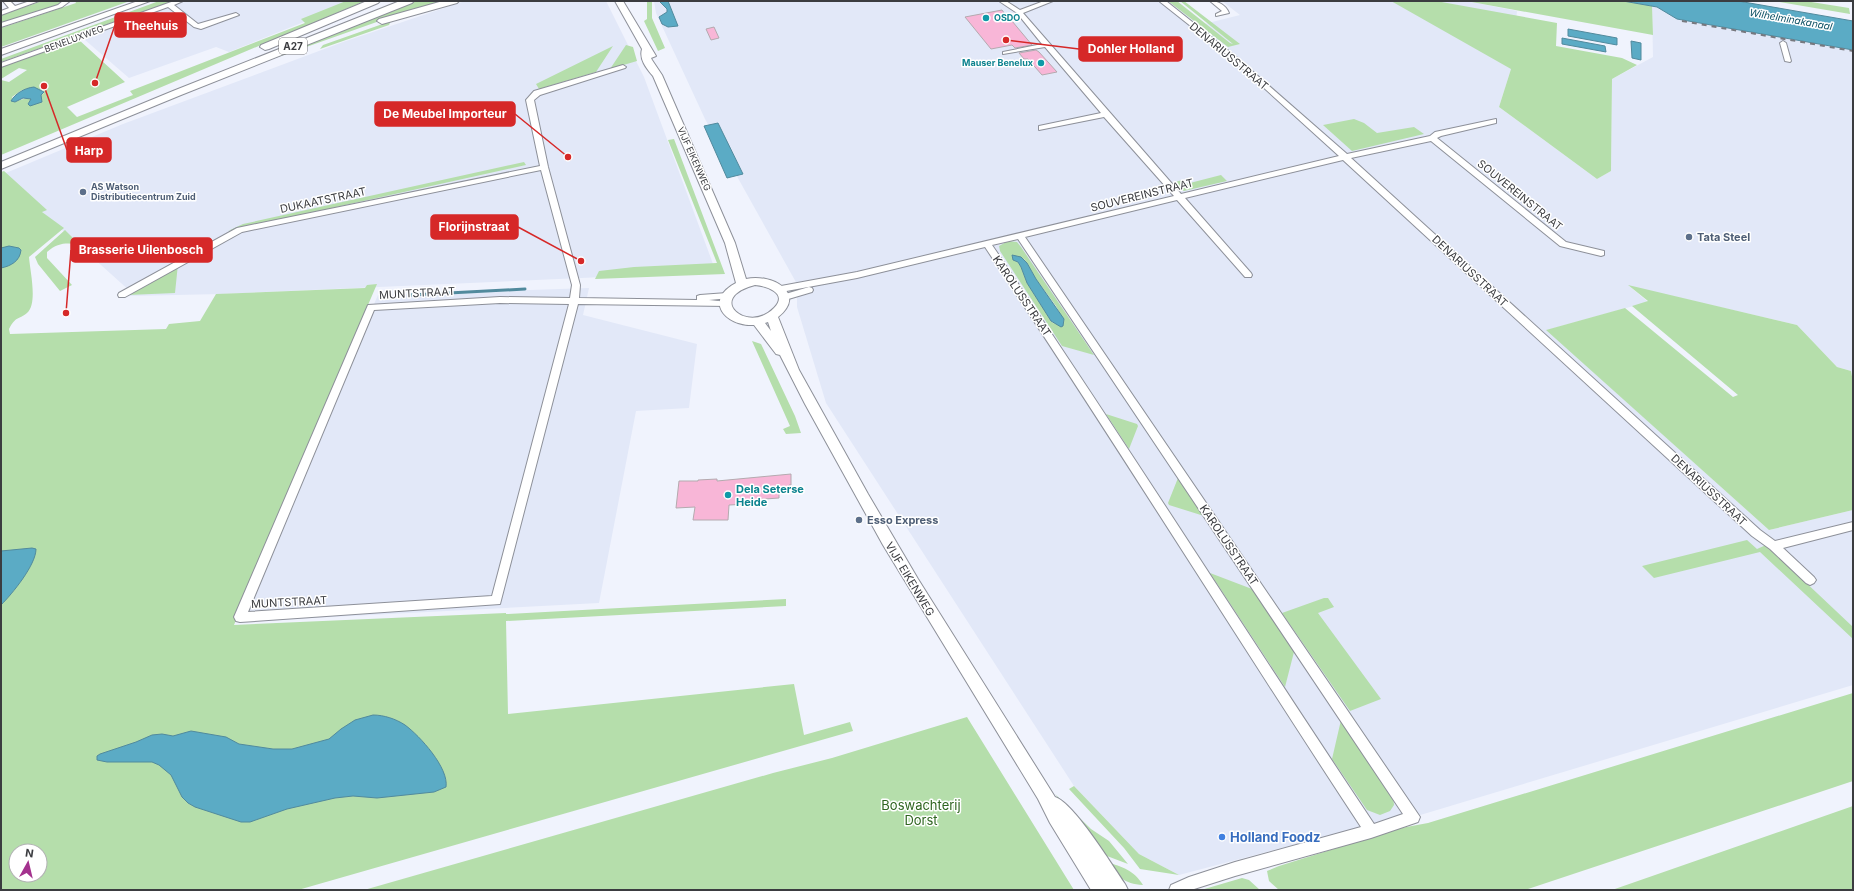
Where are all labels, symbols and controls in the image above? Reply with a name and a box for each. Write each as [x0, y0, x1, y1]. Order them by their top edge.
water label: Wilhelminakanaal [1749, 6, 1834, 32]
place label: OSDO [994, 12, 1020, 23]
callout: Theehuis [115, 13, 186, 37]
marker: OSDO [981, 13, 991, 23]
text: Theehuis [124, 18, 179, 33]
street label: DENARIUSSTRAAT [1187, 19, 1271, 93]
street label: BENELUXWEG [43, 23, 105, 54]
callout: Dohler Holland [1079, 37, 1182, 61]
road number: A27 [279, 38, 307, 54]
text: Dohler Holland [1088, 41, 1174, 56]
place label: Mauser Benelux [962, 57, 1034, 68]
marker: Mauser Benelux [1036, 58, 1046, 68]
callout: De Meubel Importeur [375, 102, 515, 126]
text: De Meubel Importeur [383, 106, 507, 121]
street label: VIJF EIKENWEG [675, 125, 714, 193]
callout: Harp [67, 138, 111, 162]
text: Harp [75, 143, 104, 158]
street label: SOUVEREINSTRAAT [1475, 156, 1565, 234]
street label: SOUVEREINSTRAAT [1089, 175, 1195, 215]
place label: AS Watson Distributiecentrum Zuid [91, 181, 196, 202]
street label: DUKAATSTRAAT [279, 184, 367, 216]
marker: AS Watson Distributiecentrum Zuid [78, 187, 88, 197]
callout: Florijnstraat [431, 215, 518, 239]
text: Florijnstraat [439, 219, 510, 234]
place label: Tata Steel [1697, 230, 1750, 244]
street label: DENARIUSSTRAAT [1429, 232, 1511, 310]
marker: Tata Steel [1684, 232, 1694, 242]
callout: Brasserie Uilenbosch [71, 238, 212, 262]
text: Brasserie Uilenbosch [79, 242, 203, 257]
street label: KAROLUSSTRAAT [990, 253, 1054, 339]
street label: MUNTSTRAAT [379, 284, 455, 302]
street label: DENARIUSSTRAAT [1668, 451, 1750, 529]
place label: Dela Seterse Heide [736, 482, 804, 509]
marker: Dela Seterse Heide [723, 490, 733, 500]
street label: KAROLUSSTRAAT [1197, 502, 1261, 588]
place label: Esso Express [867, 513, 938, 527]
marker: Esso Express [854, 515, 864, 525]
street label: VIJF EIKENWEG [882, 539, 938, 619]
street label: MUNTSTRAAT [251, 593, 327, 611]
park label: Boswachterij Dorst [881, 797, 961, 828]
place label: Holland Foodz [1230, 829, 1321, 845]
marker: Holland Foodz [1217, 832, 1227, 842]
north arrow [8, 843, 48, 883]
text: N [24, 846, 35, 861]

